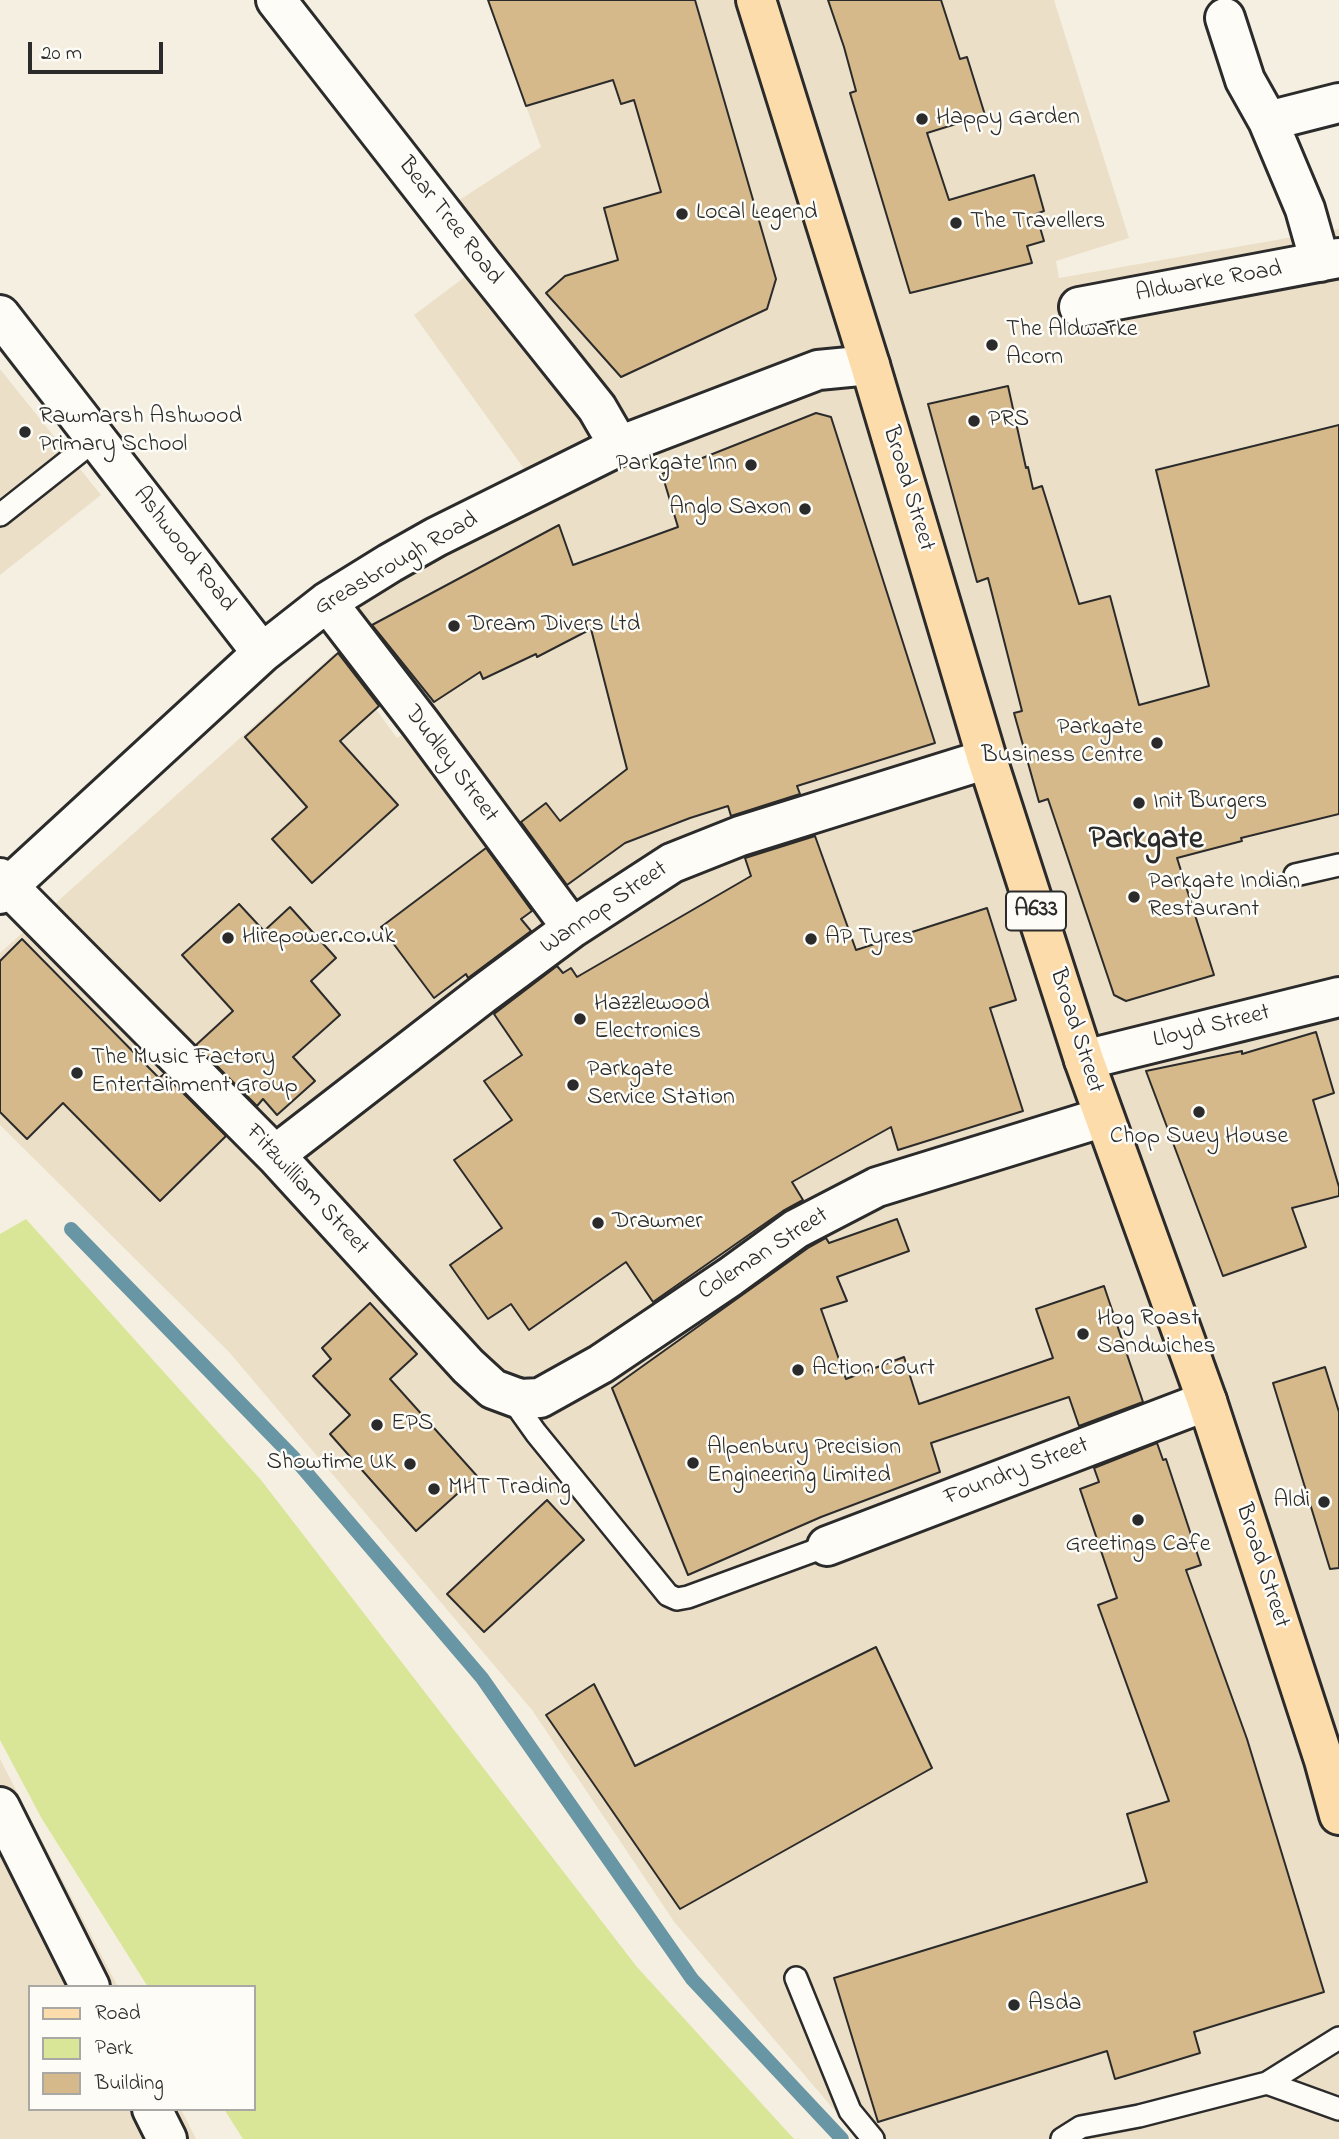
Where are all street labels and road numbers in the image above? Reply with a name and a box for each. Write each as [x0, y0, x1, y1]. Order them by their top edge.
street label: Bear Tree Road [390, 152, 508, 292]
street label: Aldwarke Road [1134, 256, 1284, 310]
street label: Broad Street [874, 423, 940, 555]
street label: Ashwood Road [125, 482, 241, 618]
street label: Greasbrough Road [310, 507, 484, 623]
street label: Dudley Street [397, 701, 503, 829]
street label: Wannop Street [536, 856, 674, 962]
road number: A633 [1006, 891, 1066, 930]
street label: Broad Street [1041, 965, 1109, 1097]
street label: Lloyd Street [1151, 1000, 1273, 1056]
street label: Fitzwilliam Street [238, 1120, 374, 1262]
street label: Coleman Street [693, 1202, 835, 1308]
street label: Foundry Street [941, 1432, 1093, 1514]
street label: Broad Street [1227, 1500, 1295, 1632]

